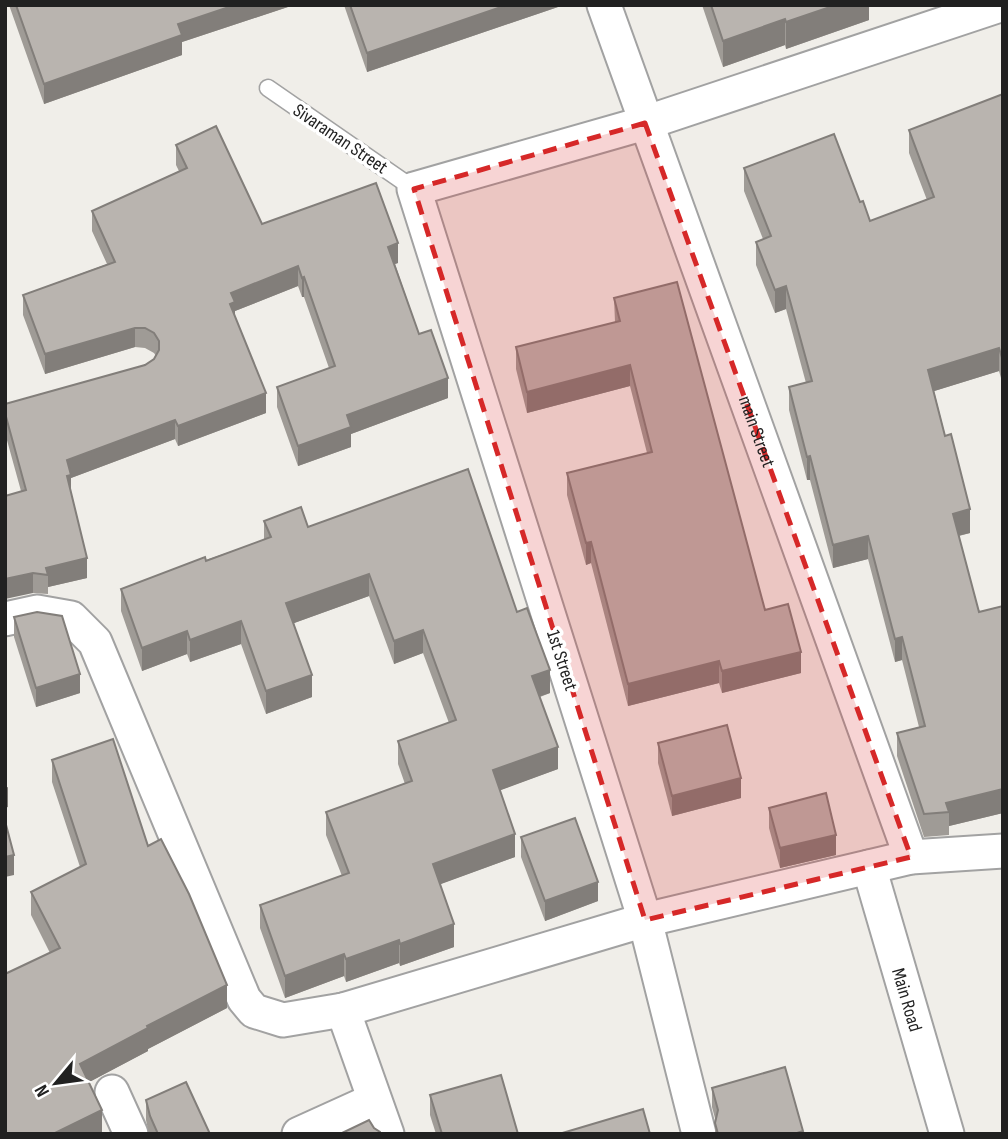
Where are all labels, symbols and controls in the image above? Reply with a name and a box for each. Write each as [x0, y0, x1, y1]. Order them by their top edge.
street label: Sivaraman Street [288, 99, 392, 179]
street label: main Street [733, 393, 780, 471]
street label: 1st Street [541, 627, 582, 694]
street label: Main Road [886, 965, 926, 1034]
north arrow [21, 1048, 91, 1118]
text: N [30, 1080, 55, 1101]

